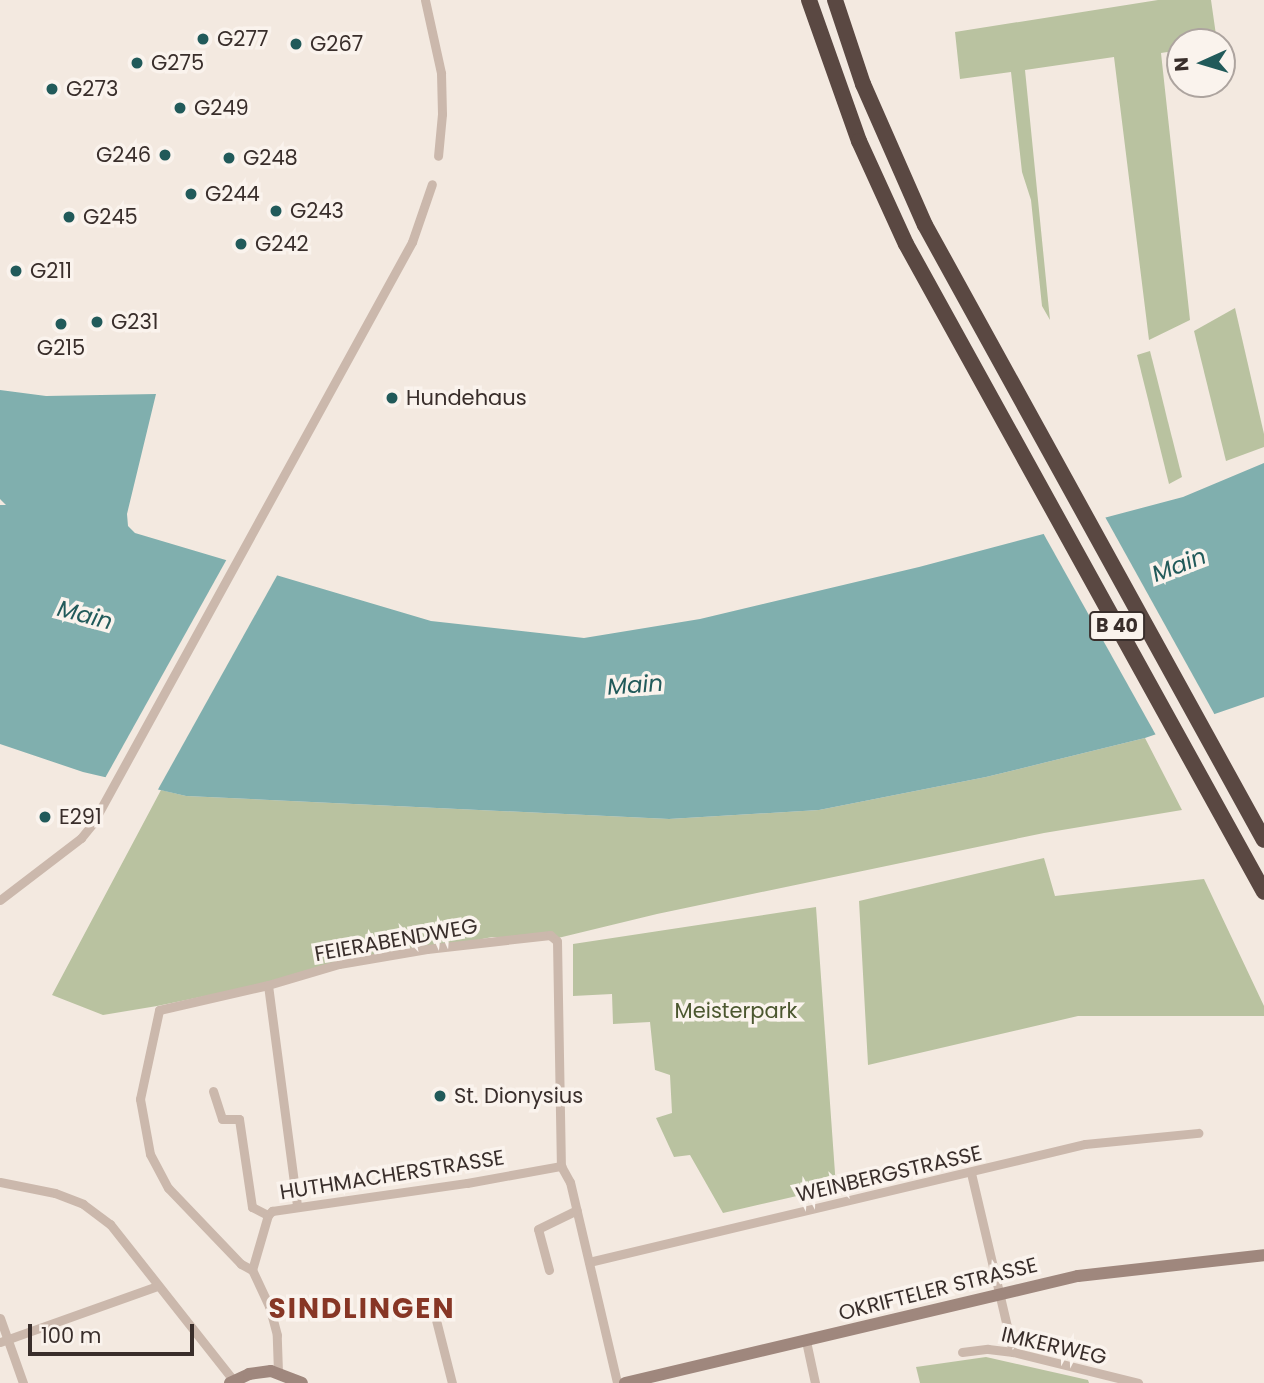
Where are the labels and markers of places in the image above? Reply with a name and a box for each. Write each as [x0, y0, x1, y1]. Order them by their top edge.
place label: G277 [217, 26, 268, 52]
marker: G277 [195, 31, 211, 47]
place label: G267 [310, 31, 363, 57]
marker: G267 [288, 36, 304, 52]
place label: G275 [151, 50, 204, 76]
marker: G275 [129, 55, 145, 71]
place label: G273 [66, 76, 118, 102]
marker: G273 [44, 81, 60, 97]
place label: G249 [194, 95, 249, 121]
marker: G249 [172, 100, 188, 116]
place label: G246 [96, 142, 151, 168]
place label: G248 [243, 145, 298, 171]
marker: G246 [157, 147, 173, 163]
marker: G248 [221, 150, 237, 166]
place label: G244 [205, 181, 260, 207]
marker: G244 [183, 186, 199, 202]
place label: G243 [290, 198, 344, 224]
marker: G243 [268, 203, 284, 219]
place label: G245 [83, 204, 138, 230]
marker: G245 [61, 209, 77, 225]
place label: G242 [255, 231, 309, 257]
marker: G242 [233, 236, 249, 252]
place label: G211 [30, 258, 72, 284]
marker: G211 [8, 263, 24, 279]
place label: G231 [111, 309, 159, 335]
marker: G231 [89, 314, 105, 330]
marker: G215 [53, 316, 69, 332]
place label: G215 [37, 335, 85, 361]
place label: Hundehaus [406, 385, 527, 411]
marker: Hundehaus [384, 390, 400, 406]
place label: E291 [59, 804, 102, 830]
marker: E291 [37, 809, 53, 825]
place label: St. Dionysius [454, 1083, 583, 1109]
marker: St. Dionysius [432, 1088, 448, 1104]

